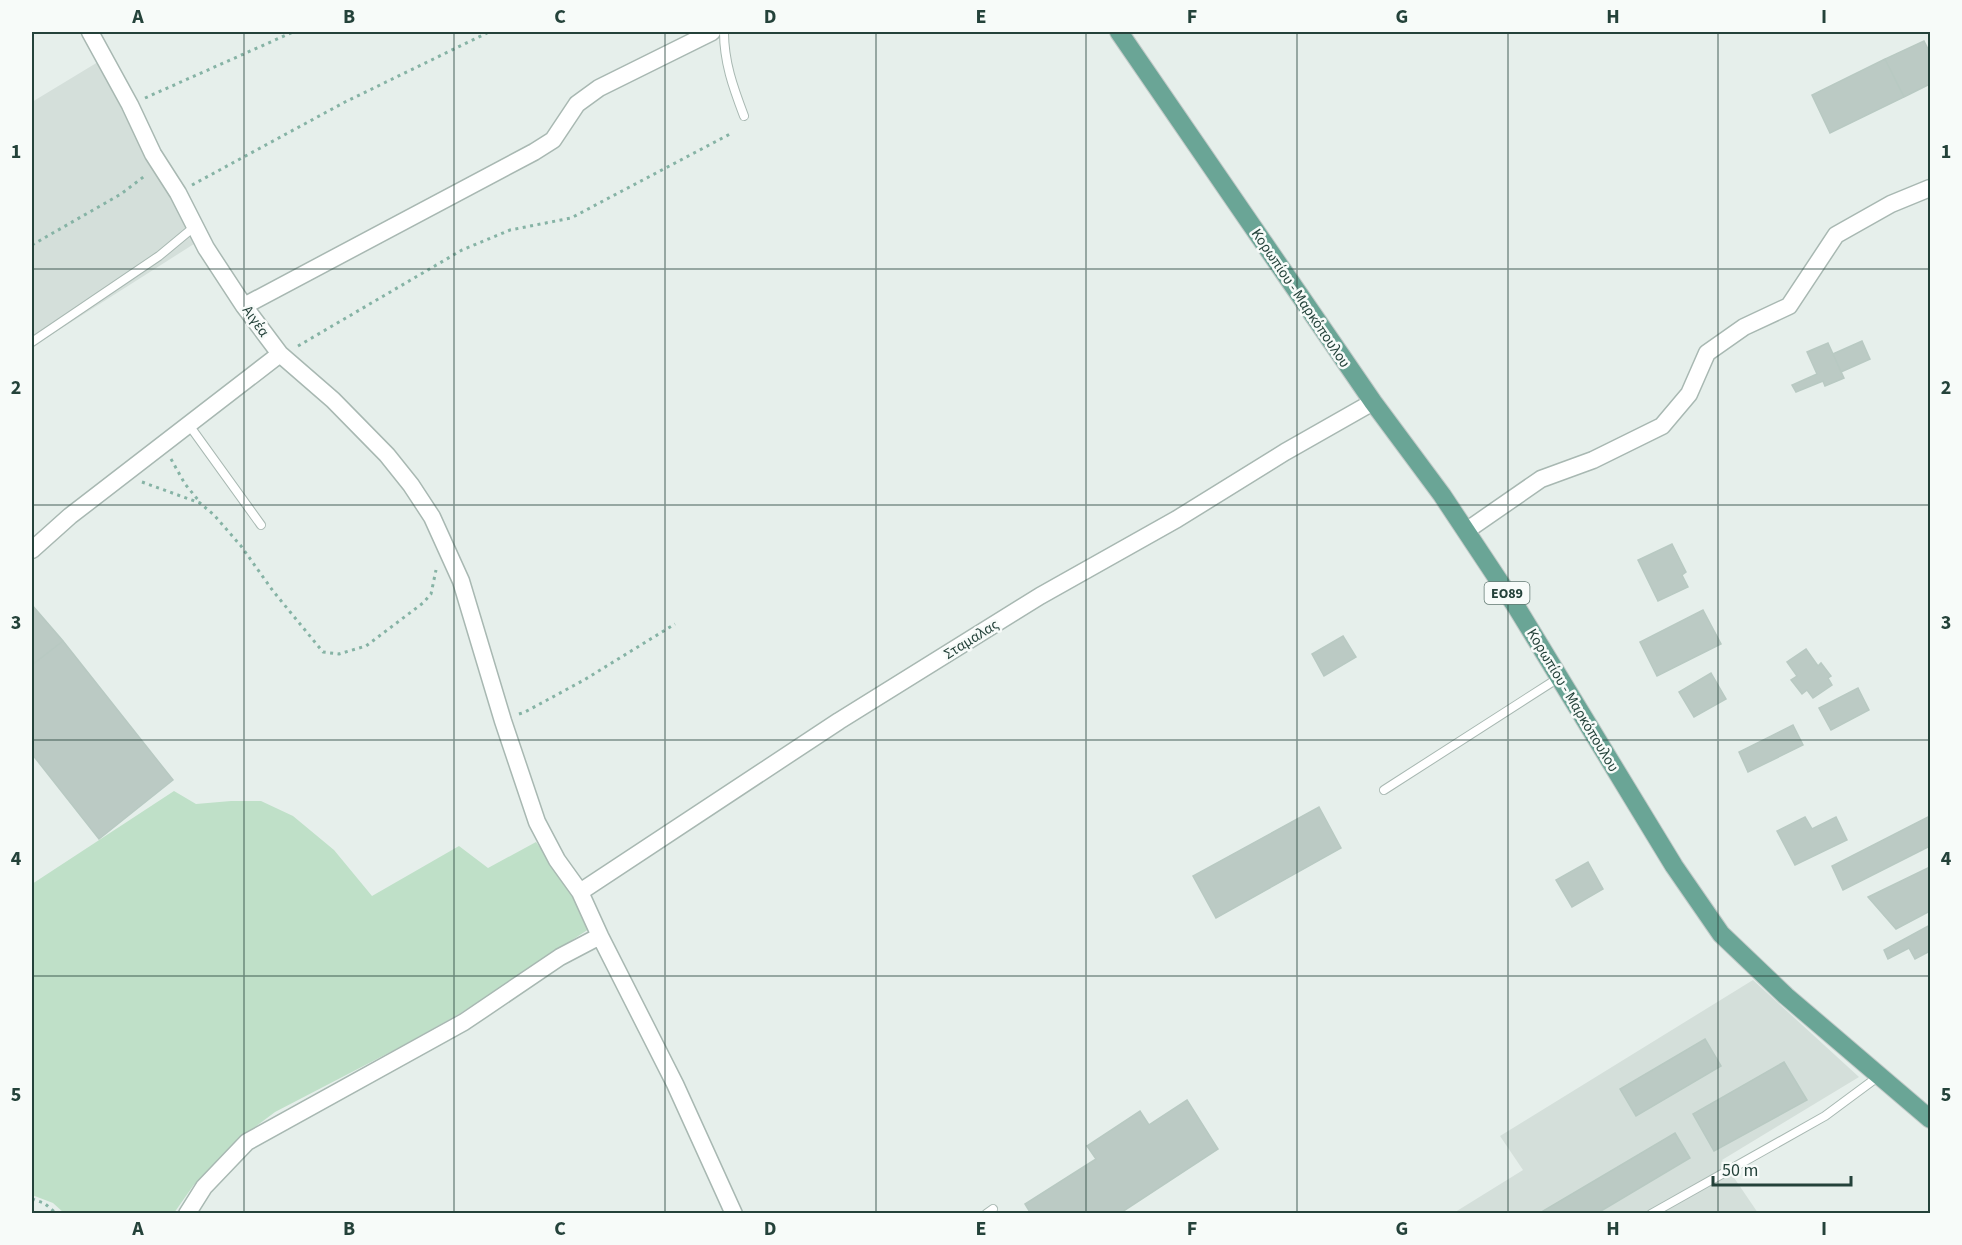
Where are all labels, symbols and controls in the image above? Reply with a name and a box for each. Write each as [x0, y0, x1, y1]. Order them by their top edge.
text: A [131, 3, 144, 31]
text: B [343, 3, 355, 31]
text: C [554, 3, 566, 31]
text: D [764, 3, 776, 31]
text: E [976, 3, 986, 31]
text: F [1187, 3, 1197, 31]
text: G [1396, 3, 1408, 31]
text: H [1606, 3, 1620, 31]
text: I [1821, 3, 1827, 31]
text: 1 [11, 138, 21, 166]
text: 1 [1941, 138, 1951, 166]
street label: Κορωπίου - Μαρκόπουλου [1246, 225, 1355, 372]
street label: Αιγέα [237, 301, 274, 342]
text: 2 [11, 374, 21, 402]
text: 2 [1941, 374, 1951, 402]
road number: ΕΟ89 [1484, 582, 1530, 604]
text: 3 [11, 609, 21, 637]
text: 3 [1941, 609, 1951, 637]
street label: Σταμαλας [940, 614, 1003, 665]
street label: Κορωπίου - Μαρκόπουλου [1521, 625, 1624, 776]
text: 4 [11, 845, 22, 873]
text: 4 [1941, 845, 1952, 873]
text: 5 [11, 1081, 21, 1109]
text: 5 [1941, 1081, 1951, 1109]
scale bar [1713, 1149, 1851, 1187]
text: 50 m [1722, 1158, 1758, 1183]
text: A [131, 1215, 144, 1243]
text: B [343, 1215, 355, 1243]
text: C [554, 1215, 566, 1243]
text: D [764, 1215, 776, 1243]
text: E [976, 1215, 986, 1243]
text: F [1187, 1215, 1197, 1243]
text: G [1396, 1215, 1408, 1243]
text: H [1606, 1215, 1620, 1243]
text: I [1821, 1215, 1827, 1243]

